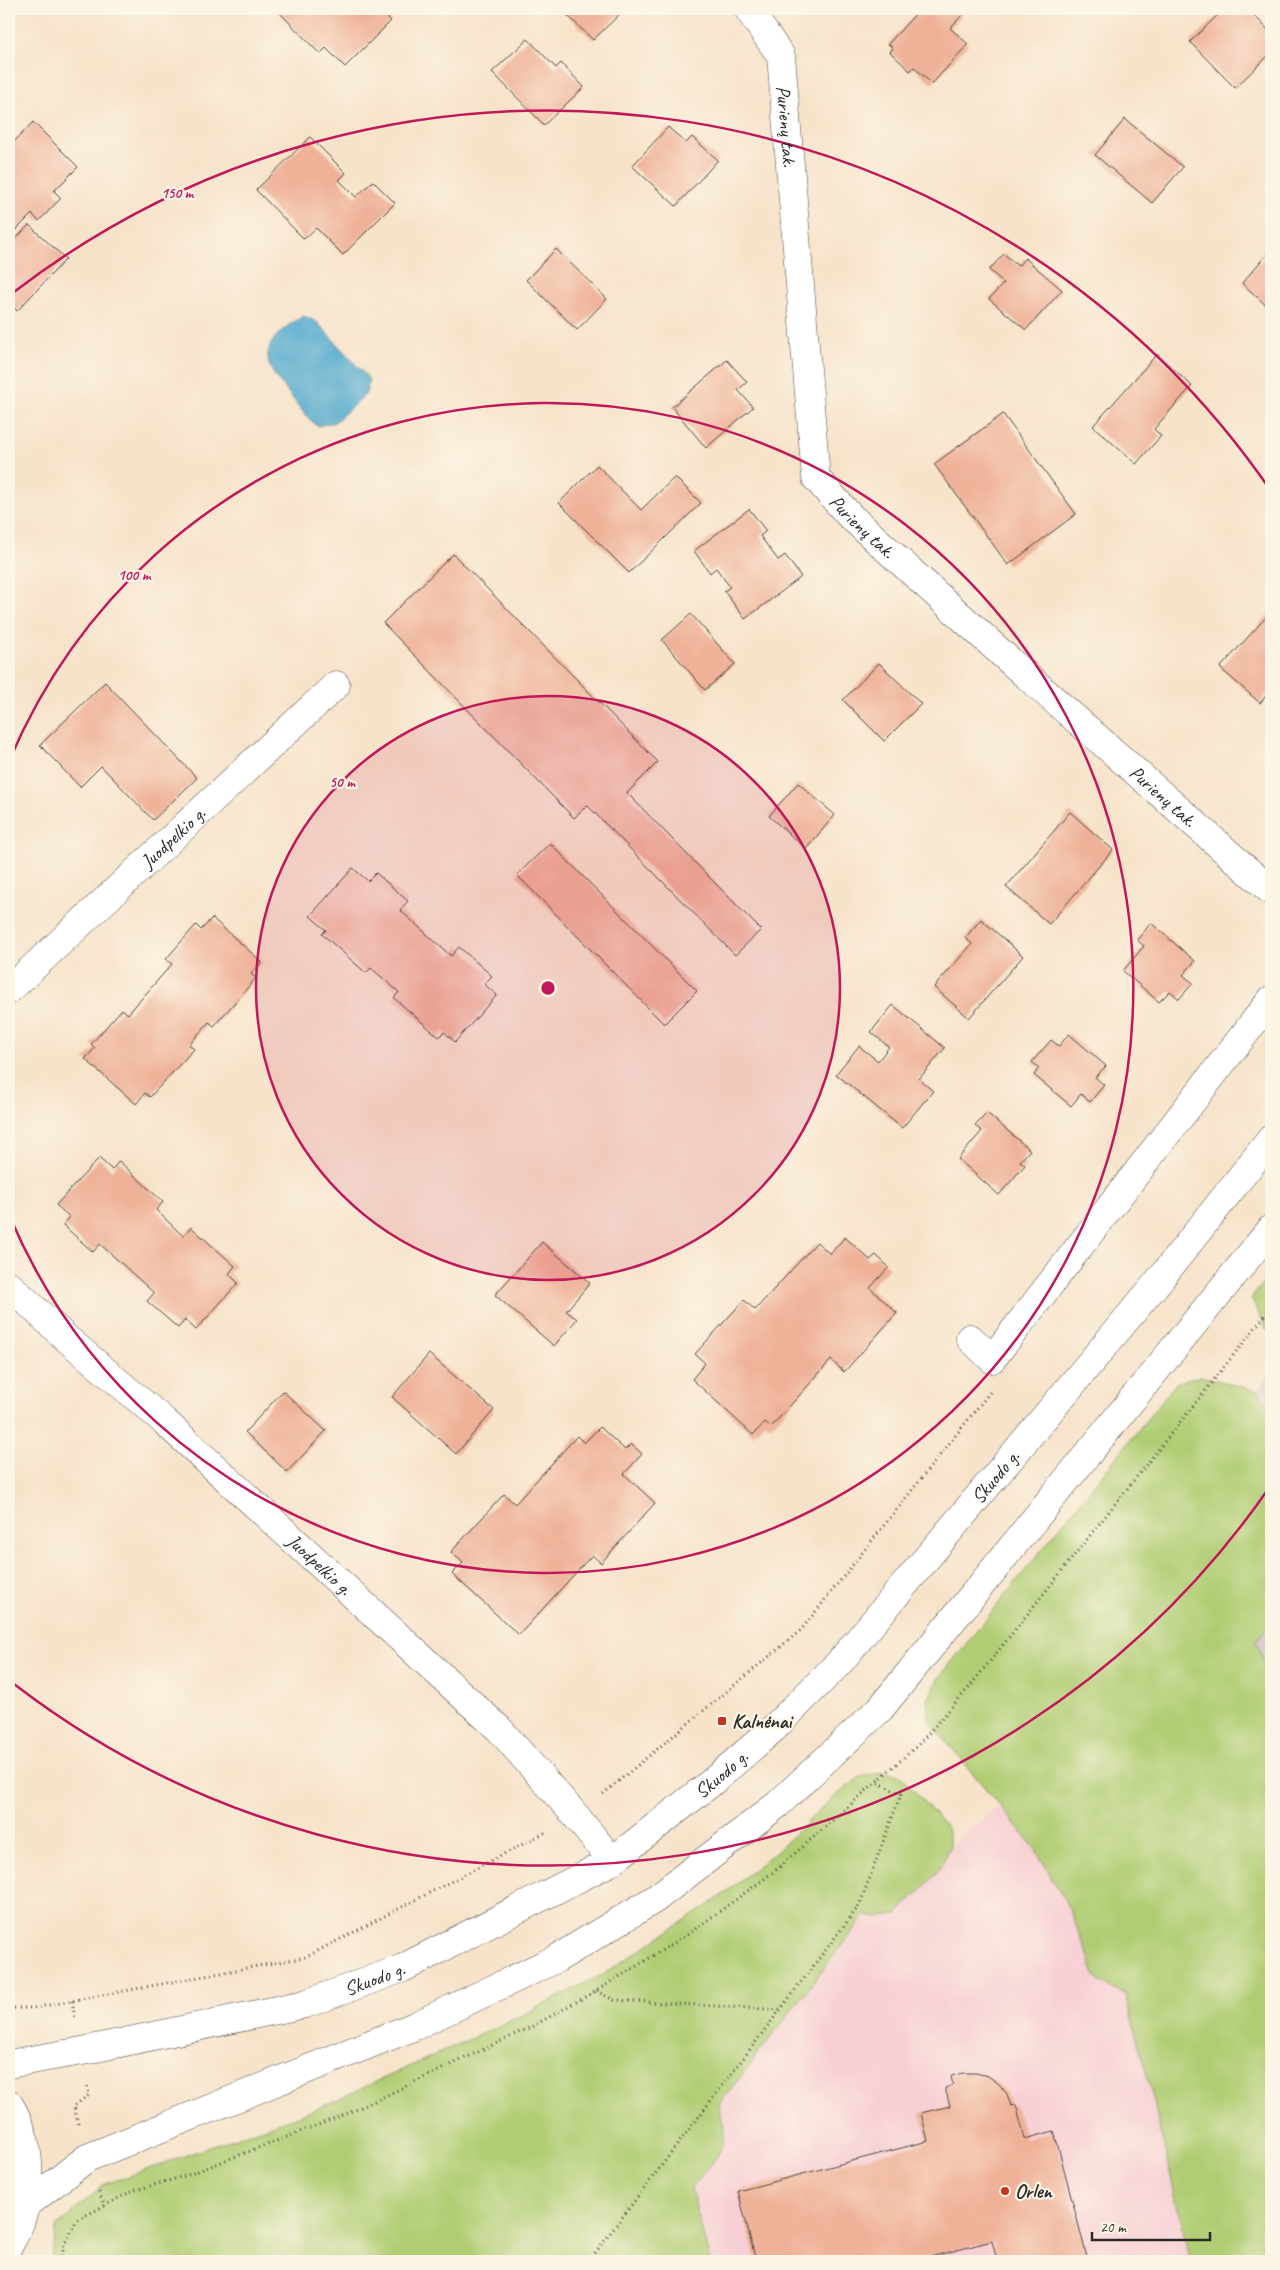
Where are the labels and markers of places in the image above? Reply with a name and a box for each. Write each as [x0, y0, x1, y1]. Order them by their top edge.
centre of rings [539, 979, 557, 997]
place label: Kalnėnai [732, 1709, 795, 1734]
marker: Kalnėnai [716, 1715, 728, 1727]
place label: Orlen [1015, 2179, 1054, 2204]
marker: Orlen [999, 2185, 1011, 2197]

